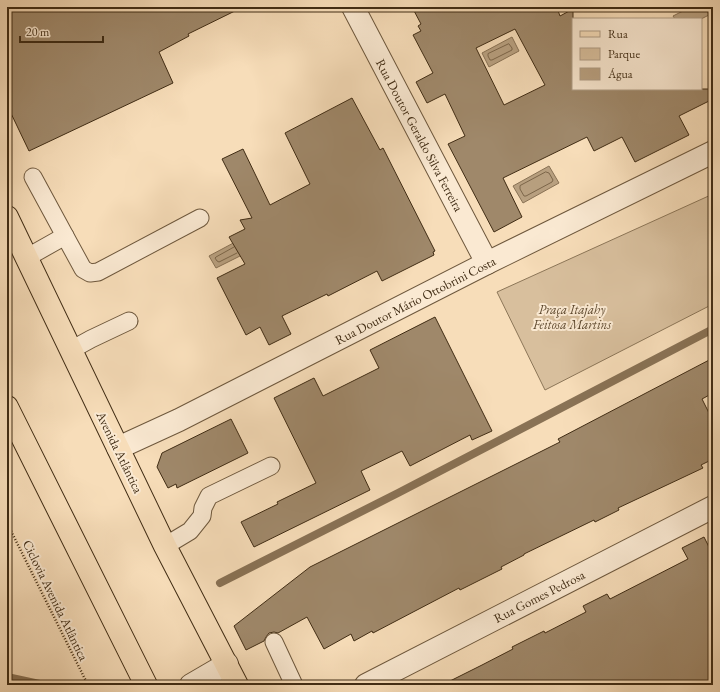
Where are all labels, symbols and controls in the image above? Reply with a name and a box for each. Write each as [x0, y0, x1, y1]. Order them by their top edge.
scale bar [20, 18, 103, 44]
legend [572, 18, 702, 90]
text: 20 m [26, 24, 50, 40]
text: Rua [608, 26, 628, 42]
text: Parque [608, 46, 640, 62]
street label: Rua Doutor Geraldo Silva Ferreira [372, 56, 468, 215]
text: Água [607, 66, 633, 82]
street label: Rua Doutor Mário Ottobrini Costa [332, 252, 499, 348]
park label: Praça Itajahy Feitosa Martins [532, 301, 611, 333]
street label: Avenida Atlântica [92, 408, 147, 497]
street label: Ciclovia Avenida Atlântica [19, 537, 93, 664]
street label: Rua Gomes Pedrosa [491, 566, 588, 627]

